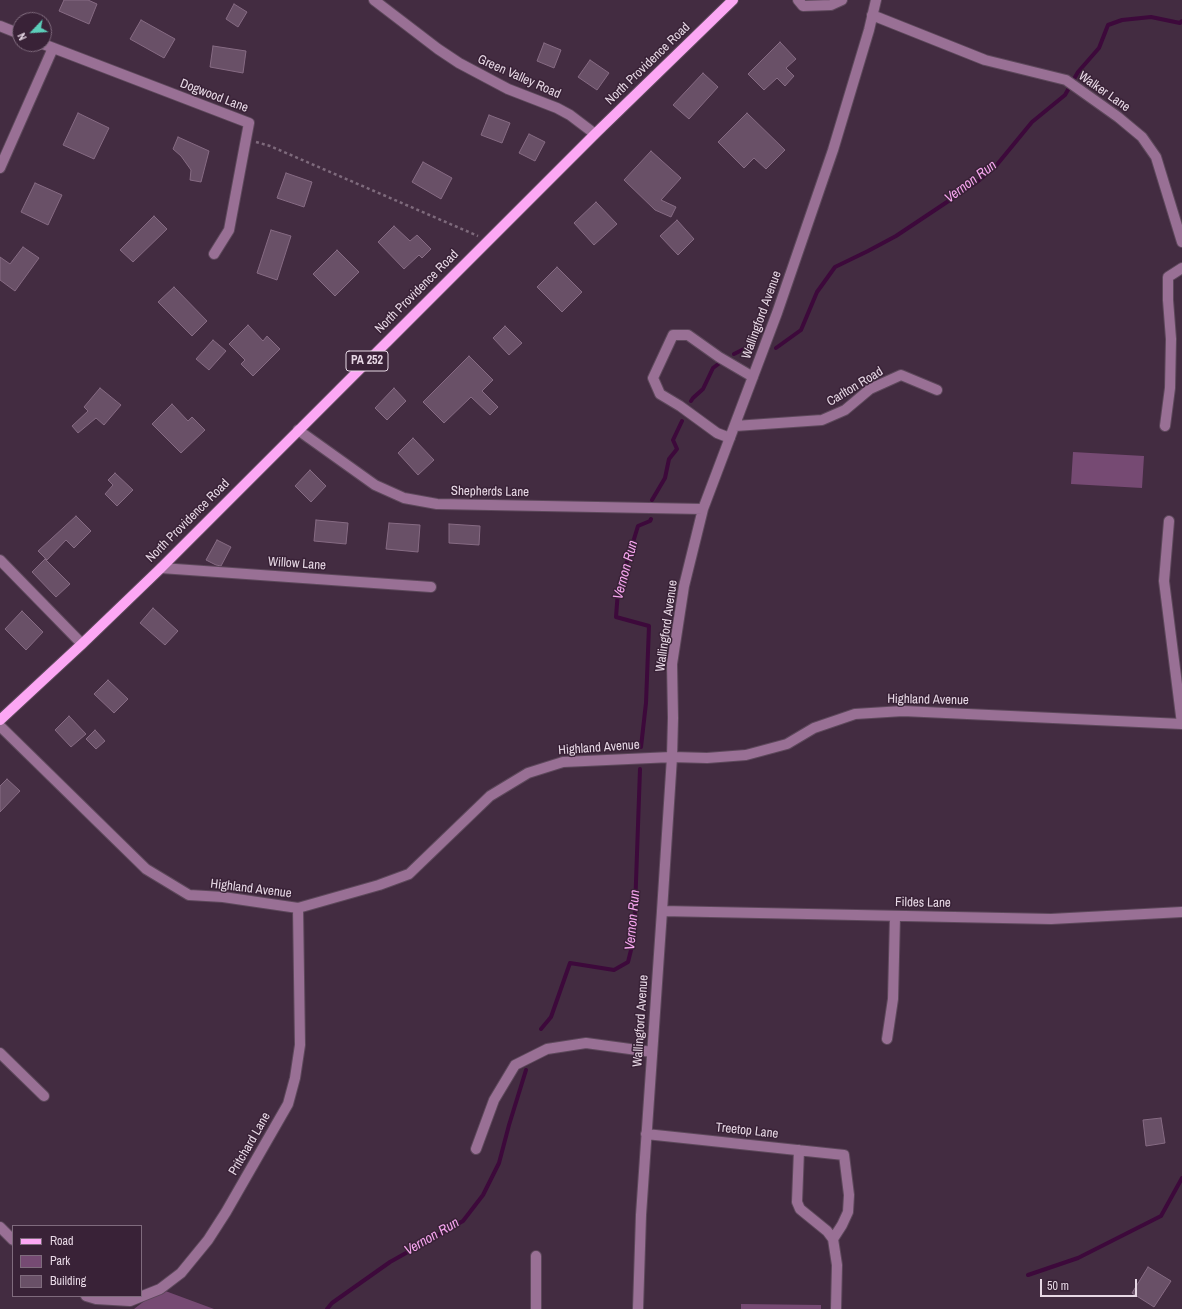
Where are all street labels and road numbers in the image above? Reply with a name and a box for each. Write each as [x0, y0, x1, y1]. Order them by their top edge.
street label: North Providence Road [603, 20, 693, 108]
street label: Green Valley Road [475, 52, 563, 102]
street label: Walker Lane [1075, 69, 1133, 115]
street label: Dogwood Lane [178, 76, 250, 116]
street label: North Providence Road [372, 247, 462, 337]
street label: Wallingford Avenue [739, 269, 785, 361]
road number: PA 252 [346, 351, 388, 371]
street label: Carlton Road [824, 364, 886, 410]
street label: North Providence Road [143, 476, 233, 566]
street label: Shepherds Lane [451, 484, 529, 500]
street label: Willow Lane [267, 554, 327, 574]
street label: Wallingford Avenue [653, 579, 681, 673]
street label: Highland Avenue [887, 691, 969, 709]
street label: Highland Avenue [558, 737, 640, 759]
street label: Highland Avenue [210, 876, 292, 902]
street label: Fildes Lane [895, 895, 951, 911]
street label: Wallingford Avenue [630, 974, 652, 1068]
street label: Pritchard Lane [226, 1110, 274, 1178]
street label: Treetop Lane [715, 1120, 779, 1142]

